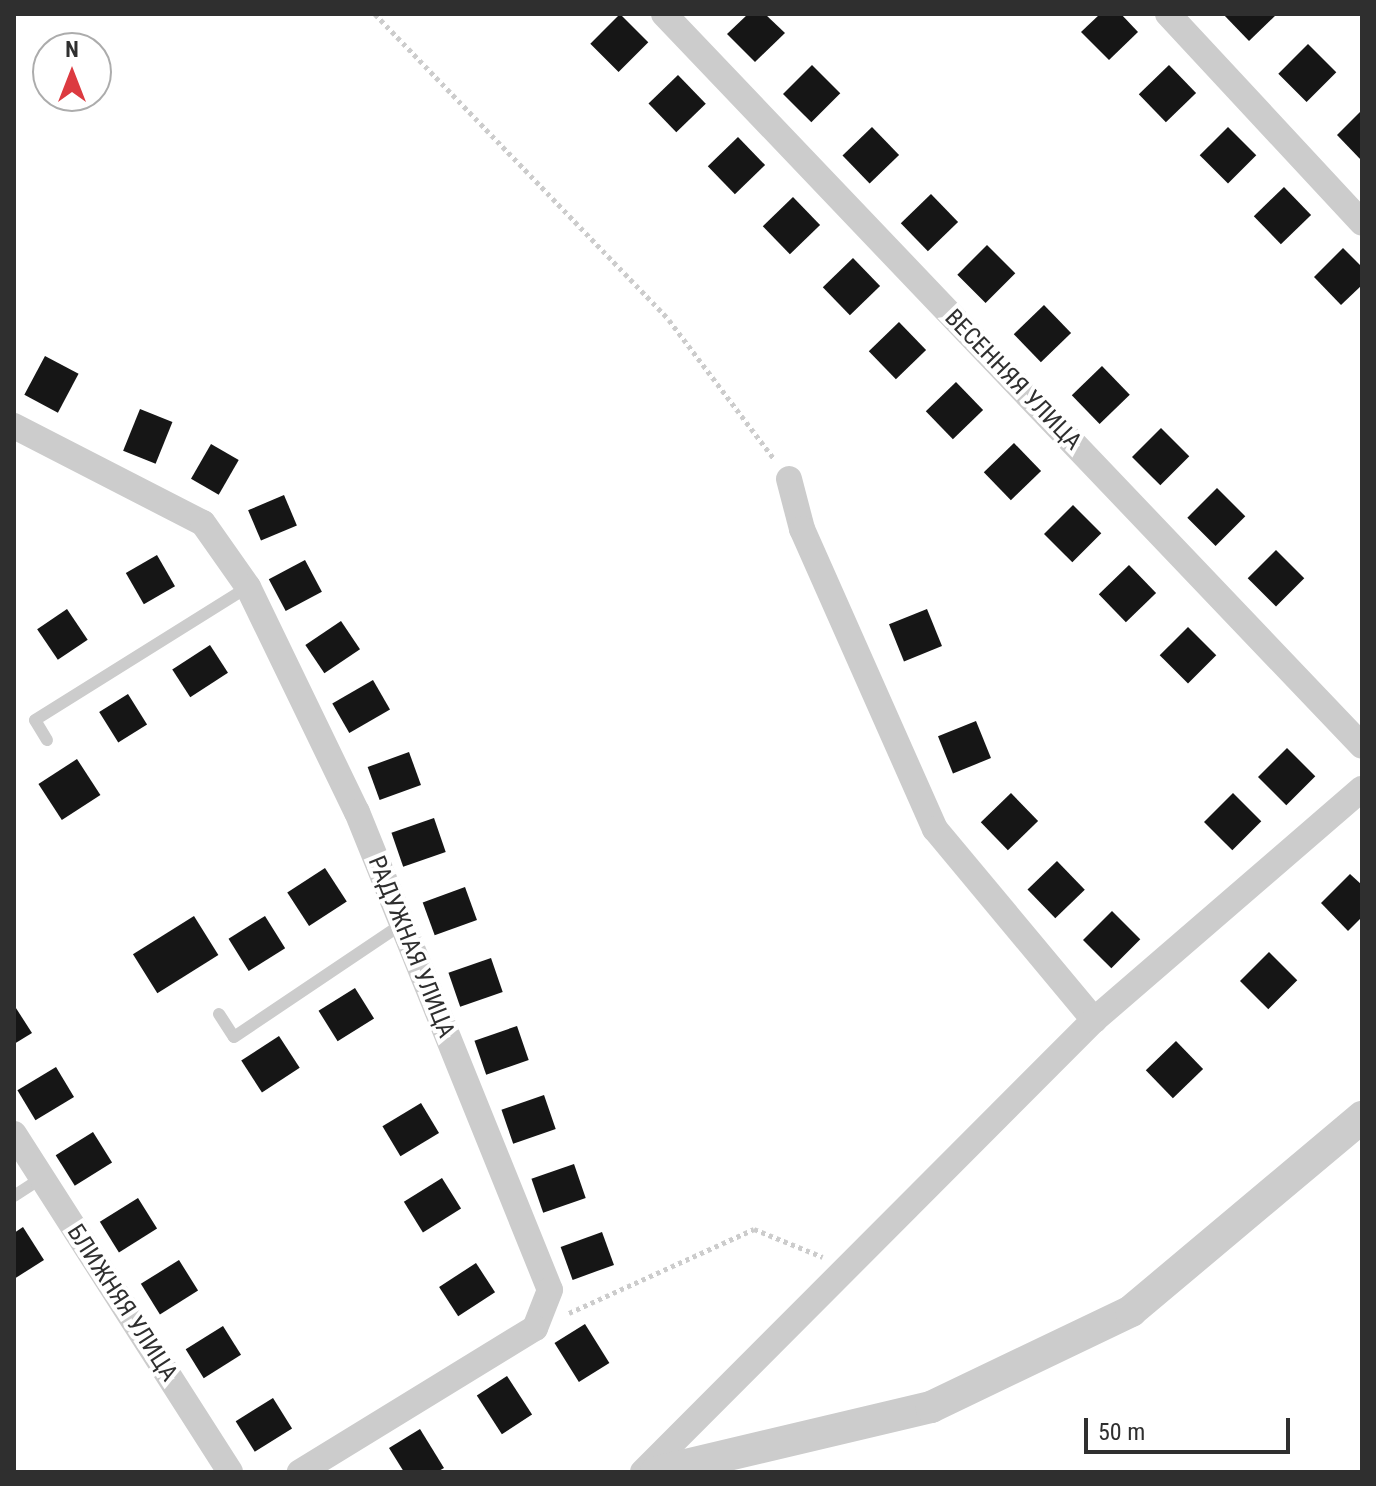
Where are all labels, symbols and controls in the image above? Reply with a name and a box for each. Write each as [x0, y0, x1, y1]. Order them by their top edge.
north arrow [32, 32, 112, 112]
text: N [65, 37, 79, 62]
street label: ВЕСЕННЯЯ УЛИЦА [939, 304, 1087, 456]
street label: РАДУЖНАЯ УЛИЦА [361, 852, 461, 1042]
street label: БЛИЖНЯЯ УЛИЦА [61, 1219, 183, 1387]
scale bar [1088, 1402, 1294, 1452]
text: 50 m [1098, 1418, 1145, 1446]

